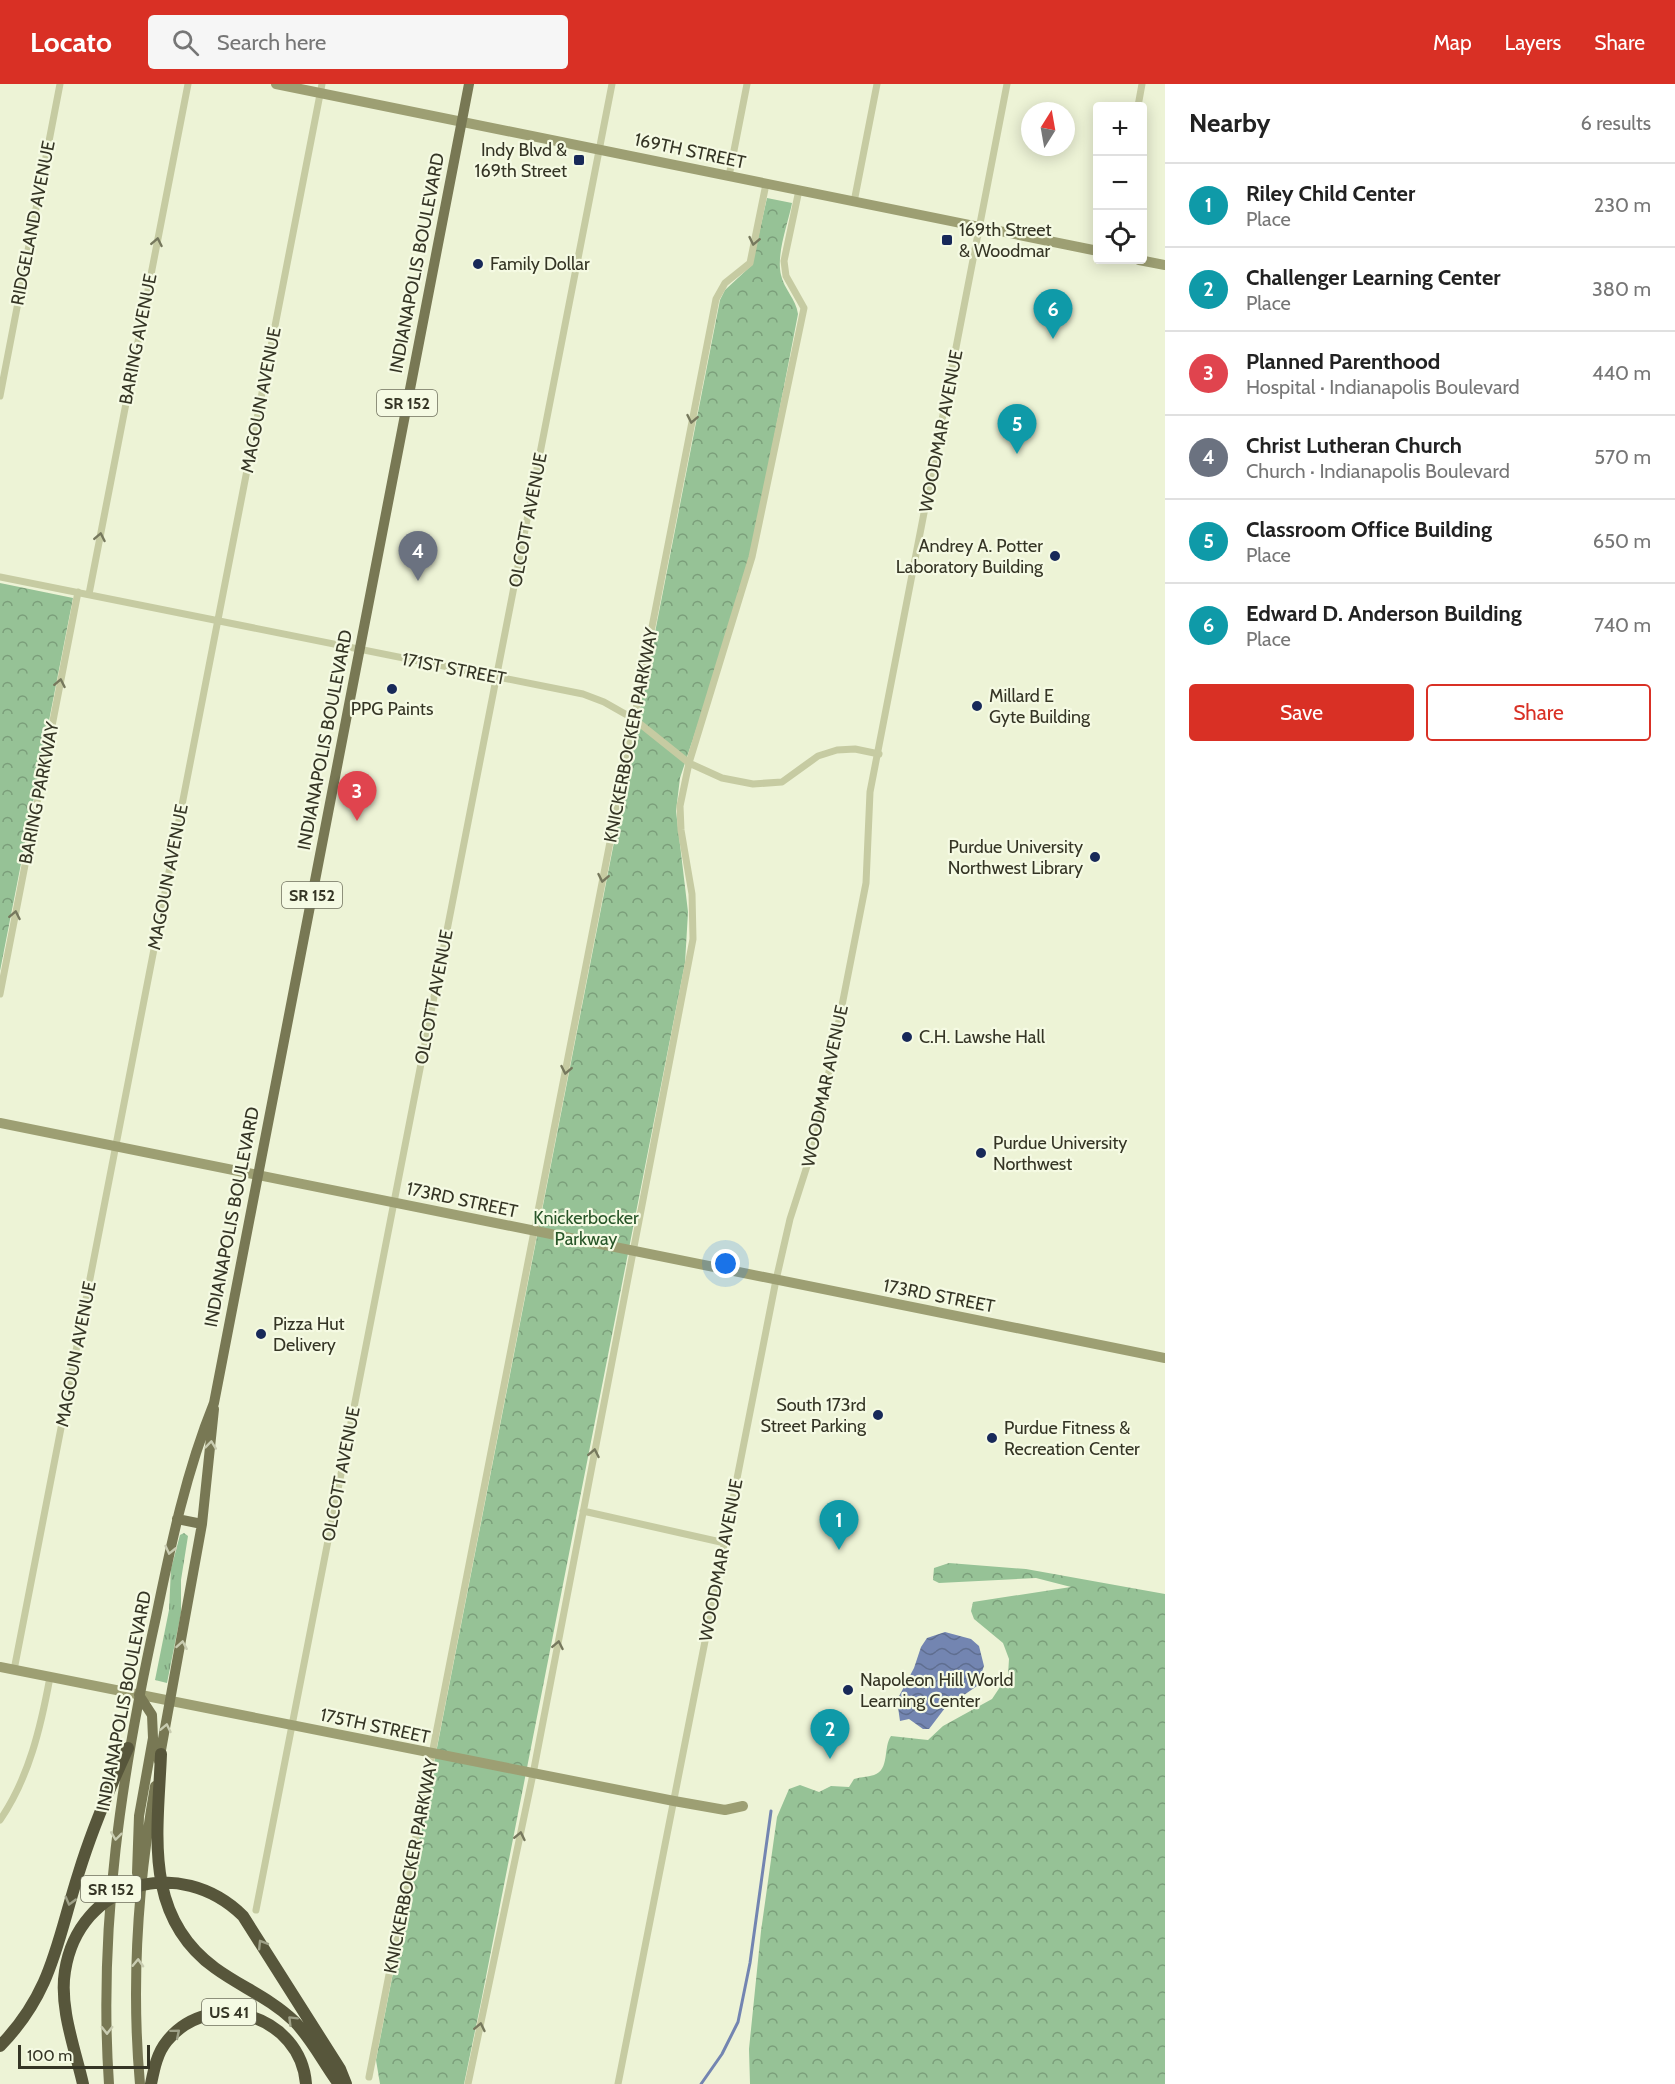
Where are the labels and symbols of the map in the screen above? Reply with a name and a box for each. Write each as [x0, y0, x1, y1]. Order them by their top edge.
north arrow [1021, 102, 1075, 156]
street label: 169TH STREET [632, 128, 748, 174]
street label: RIDGELAND AVENUE [6, 139, 60, 307]
place label: Indy Blvd & 169th Street [475, 139, 567, 182]
street label: INDIANAPOLIS BOULEVARD [385, 151, 449, 375]
marker: Indy Blvd & 169th Street [572, 153, 586, 167]
place label: 169th Street & Woodmar [959, 219, 1051, 262]
marker: 169th Street & Woodmar [940, 233, 954, 247]
one-way arrow [748, 236, 761, 246]
one-way arrow [150, 237, 163, 247]
place label: Family Dollar [490, 253, 590, 275]
marker: Family Dollar [471, 257, 485, 271]
street label: BARING AVENUE [115, 272, 161, 406]
pin: 6 [1034, 290, 1072, 339]
street label: MAGOUN AVENUE [236, 325, 286, 475]
street label: WOODMAR AVENUE [914, 348, 968, 514]
road number: SR 152 [377, 390, 437, 416]
pin: 5 [998, 404, 1036, 454]
one-way arrow [686, 414, 699, 424]
street label: OLCOTT AVENUE [504, 451, 552, 589]
one-way arrow [93, 532, 106, 542]
pin: 4 [398, 532, 438, 581]
place label: Andrey A. Potter Laboratory Building [896, 535, 1044, 578]
marker: Andrey A. Potter Laboratory Building [1048, 549, 1062, 563]
street label: KNICKERBOCKER PARKWAY [599, 625, 663, 844]
street label: INDIANAPOLIS BOULEVARD [293, 628, 357, 852]
street label: 171ST STREET [400, 648, 508, 690]
one-way arrow [53, 678, 66, 688]
marker: PPG Paints [385, 682, 399, 696]
place label: Millard E Gyte Building [989, 685, 1091, 728]
place label: PPG Paints [351, 698, 433, 720]
marker: Millard E Gyte Building [970, 699, 984, 713]
street label: BARING PARKWAY [14, 719, 64, 866]
pin: 3 [338, 772, 376, 821]
street label: MAGOUN AVENUE [143, 802, 193, 952]
place label: Purdue University Northwest Library [948, 836, 1083, 879]
marker: Purdue University Northwest Library [1088, 850, 1102, 864]
one-way arrow [597, 873, 610, 883]
road number: SR 152 [282, 882, 342, 908]
one-way arrow [8, 911, 21, 921]
street label: OLCOTT AVENUE [410, 928, 458, 1066]
street label: WOODMAR AVENUE [797, 1003, 853, 1169]
place label: C.H. Lawshe Hall [919, 1026, 1046, 1048]
marker: C.H. Lawshe Hall [900, 1030, 914, 1044]
one-way arrow [560, 1064, 573, 1074]
street label: INDIANAPOLIS BOULEVARD [200, 1105, 264, 1329]
place label: Purdue University Northwest [993, 1132, 1127, 1175]
marker: Purdue University Northwest [974, 1146, 988, 1160]
street label: 173RD STREET [404, 1177, 520, 1223]
park label: Knickerbocker Parkway [533, 1207, 639, 1250]
your location [711, 1249, 740, 1278]
street label: 173RD STREET [881, 1274, 997, 1318]
street label: MAGOUN AVENUE [51, 1279, 101, 1429]
place label: Pizza Hut Delivery [273, 1313, 345, 1356]
marker: Pizza Hut Delivery [254, 1327, 268, 1341]
place label: South 173rd Street Parking [760, 1394, 867, 1437]
street label: OLCOTT AVENUE [317, 1405, 365, 1543]
marker: South 173rd Street Parking [871, 1408, 885, 1422]
place label: Purdue Fitness & Recreation Center [1004, 1417, 1140, 1460]
marker: Purdue Fitness & Recreation Center [985, 1431, 999, 1445]
one-way arrow [204, 1441, 217, 1450]
one-way arrow [587, 1448, 600, 1458]
street label: WOODMAR AVENUE [694, 1477, 748, 1643]
pin: 1 [820, 1500, 858, 1550]
one-way arrow [164, 1545, 177, 1555]
street label: INDIANAPOLIS BOULEVARD [92, 1589, 156, 1813]
one-way arrow [175, 1640, 187, 1649]
one-way arrow [551, 1640, 564, 1650]
place label: Napoleon Hill World Learning Center [860, 1669, 1013, 1712]
marker: Napoleon Hill World Learning Center [841, 1683, 855, 1697]
street label: 175TH STREET [318, 1704, 432, 1748]
pin: 2 [810, 1710, 850, 1759]
one-way arrow [159, 1723, 172, 1733]
street label: KNICKERBOCKER PARKWAY [379, 1756, 443, 1975]
one-way arrow [110, 1831, 123, 1840]
one-way arrow [513, 1831, 526, 1841]
road number: SR 152 [81, 1876, 141, 1902]
one-way arrow [65, 1895, 77, 1906]
one-way arrow [257, 1940, 269, 1950]
one-way arrow [131, 1958, 144, 1967]
road number: US 41 [202, 1999, 256, 2025]
one-way arrow [289, 2017, 300, 2028]
one-way arrow [473, 2022, 486, 2032]
one-way arrow [101, 2026, 113, 2035]
one-way arrow [169, 2029, 180, 2040]
scale bar [18, 2042, 150, 2070]

